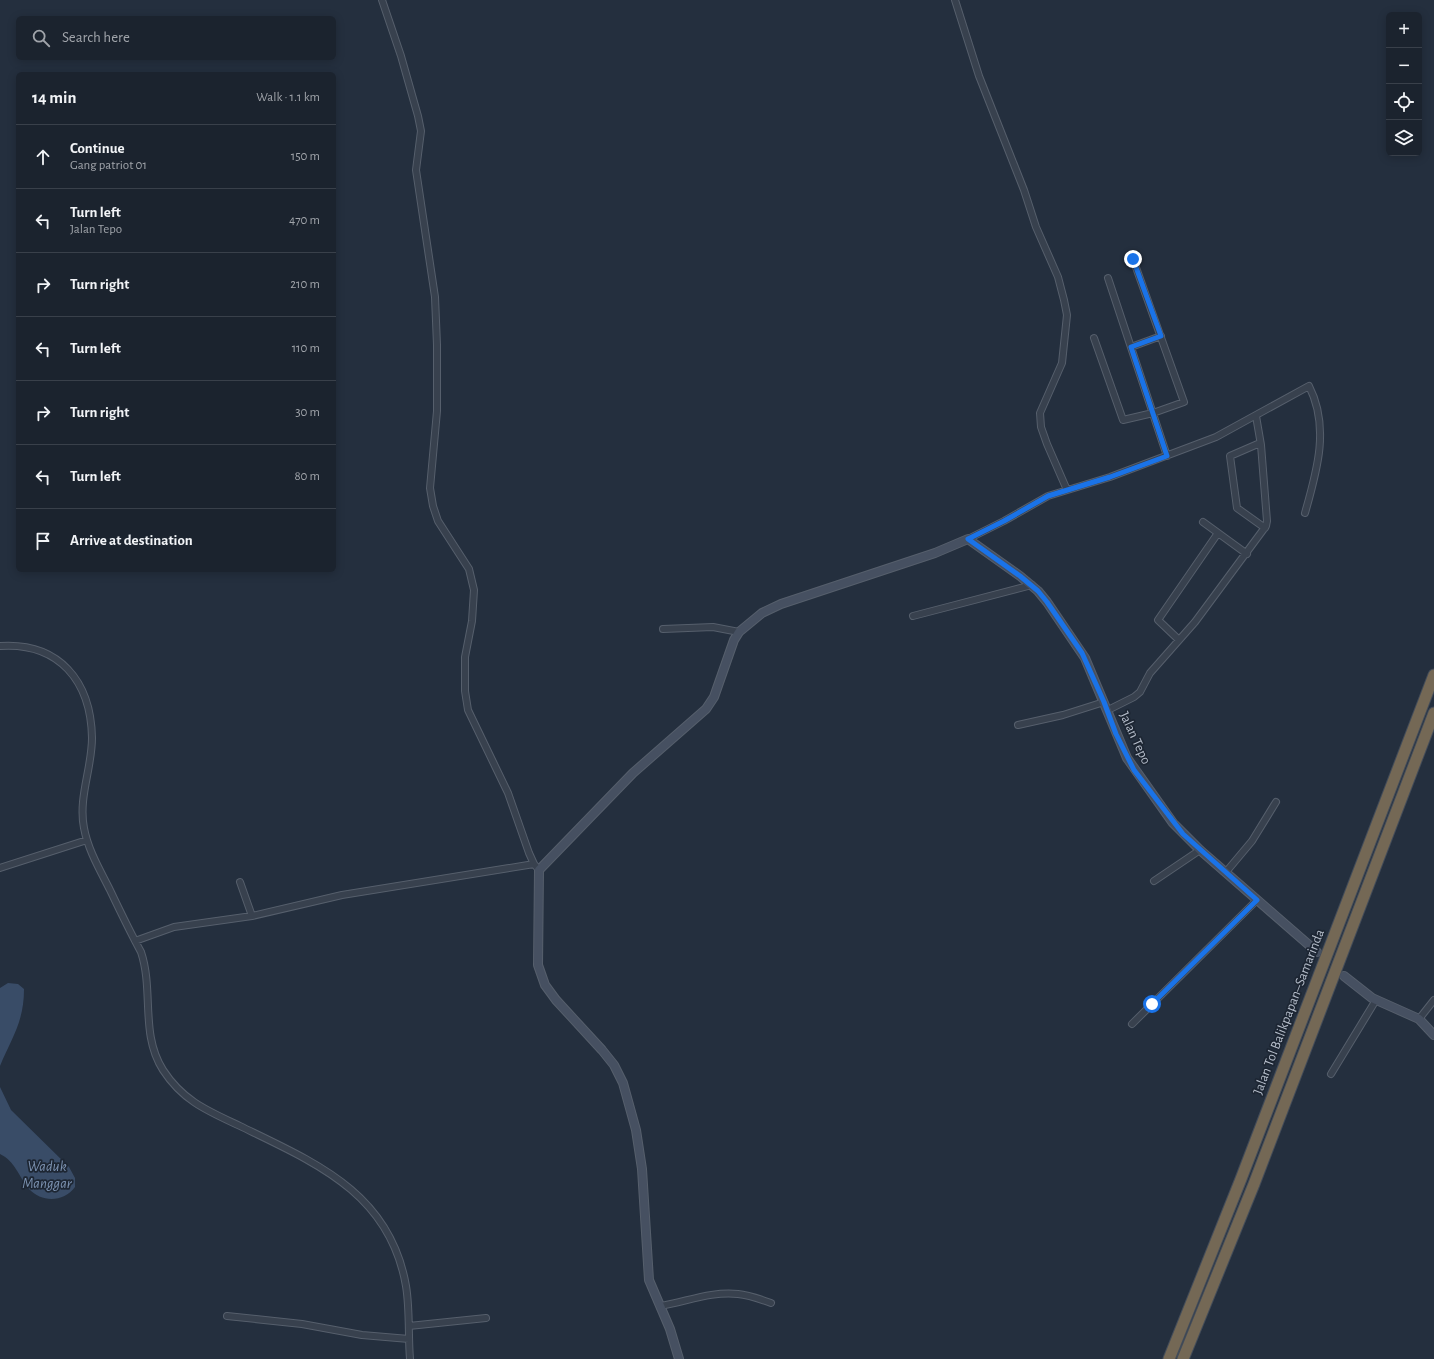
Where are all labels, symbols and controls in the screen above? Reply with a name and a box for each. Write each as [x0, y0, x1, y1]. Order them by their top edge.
map controls [1386, 12, 1422, 156]
button: + [1386, 12, 1422, 48]
search box [16, 16, 336, 60]
icon: search [30, 27, 52, 49]
text: Search here [62, 30, 130, 45]
button: − [1386, 48, 1422, 84]
button: locate [1386, 84, 1422, 120]
text: 14 min [32, 89, 76, 106]
text: Walk · 1.1 km [256, 91, 320, 104]
button: layers [1386, 120, 1422, 156]
text: Continue [70, 141, 125, 156]
icon: ahead [32, 146, 54, 168]
text: 150 m [291, 150, 320, 163]
text: Gang patriot 01 [70, 159, 147, 172]
text: Turn left [70, 205, 121, 220]
icon: left [32, 210, 54, 232]
text: 470 m [289, 214, 320, 227]
text: Jalan Tepo [70, 223, 122, 236]
route end [1124, 250, 1142, 268]
icon: right [32, 274, 54, 296]
text: Turn right [70, 277, 129, 292]
text: 210 m [290, 278, 320, 291]
icon: left [32, 338, 54, 360]
text: Turn left [70, 341, 121, 356]
text: 110 m [292, 342, 320, 355]
icon: right [32, 402, 54, 424]
text: Turn right [70, 405, 129, 420]
text: 30 m [295, 406, 320, 419]
icon: left [32, 466, 54, 488]
text: Turn left [70, 469, 121, 484]
text: 80 m [294, 470, 320, 483]
icon: arrive [32, 530, 54, 552]
text: Arrive at destination [70, 533, 193, 548]
street label: Jalan Tepo [1117, 710, 1153, 767]
street label: Jalan Tol Balikpapan–Samarinda [1251, 927, 1327, 1096]
route start [1143, 995, 1161, 1013]
water label: Waduk Manggar [22, 1159, 73, 1191]

